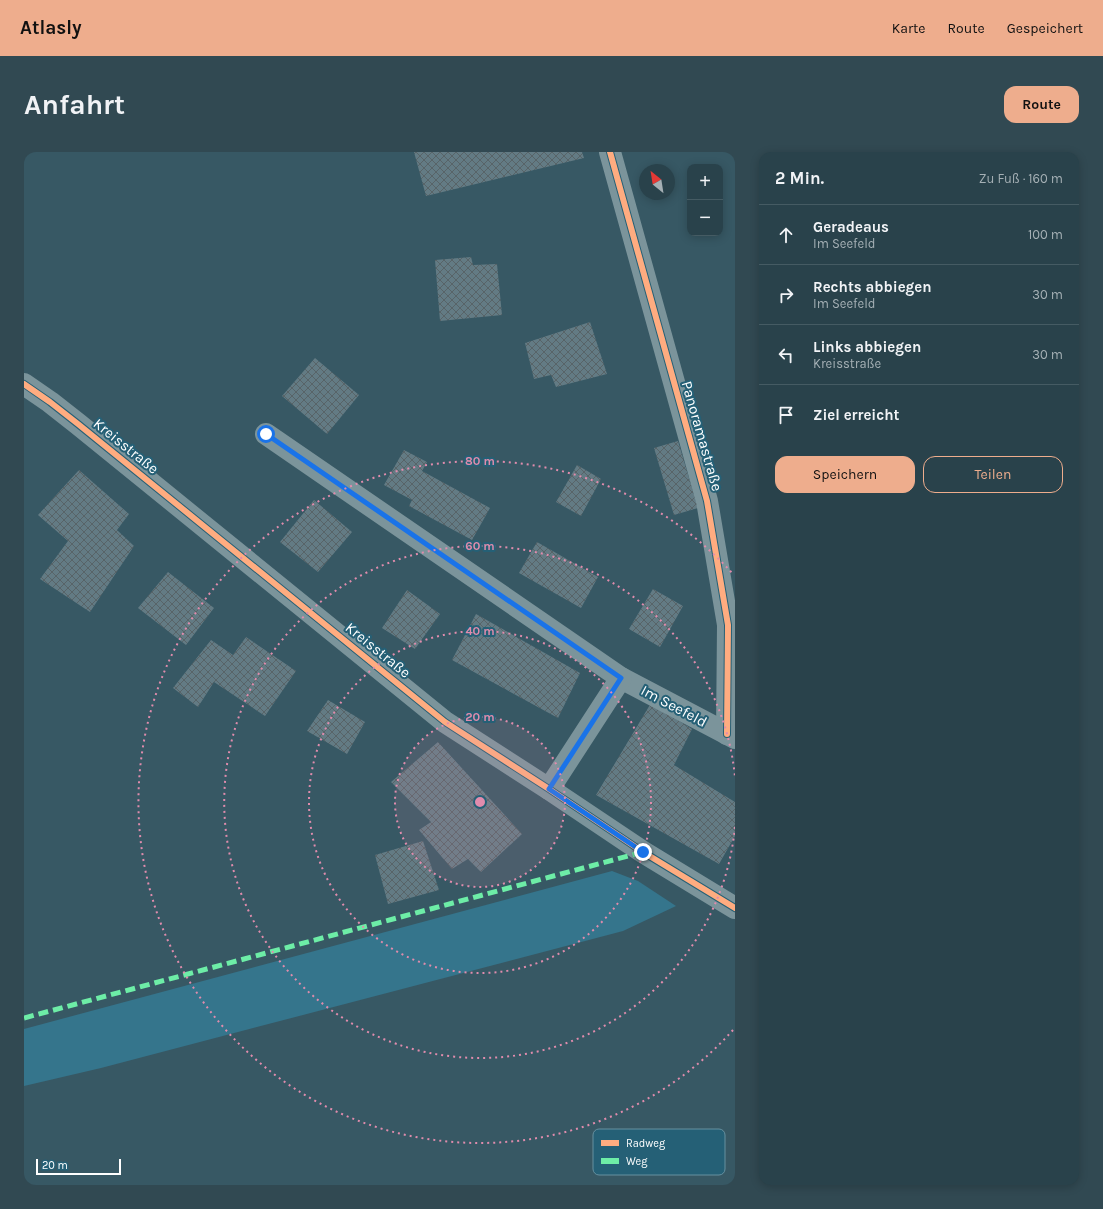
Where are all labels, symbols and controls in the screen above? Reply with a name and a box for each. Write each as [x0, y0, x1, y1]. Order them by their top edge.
text: Atlasly [20, 17, 82, 39]
text: Karte [892, 20, 926, 37]
text: Route [948, 20, 985, 37]
text: Gespeichert [1007, 20, 1083, 37]
button: Route [1004, 86, 1079, 123]
text: Anfahrt [24, 88, 125, 121]
north arrow [639, 164, 675, 200]
map controls [687, 164, 723, 236]
button: + [687, 164, 723, 200]
text: 2 Min. [775, 168, 824, 188]
text: Zu Fuß · 160 m [979, 171, 1063, 186]
button: − [687, 200, 723, 236]
text: Geradeaus [813, 218, 889, 236]
icon: ahead [775, 224, 797, 246]
text: 100 m [1028, 227, 1063, 242]
text: Im Seefeld [813, 236, 876, 251]
text: Rechts abbiegen [813, 278, 932, 296]
icon: right [775, 284, 797, 306]
text: 30 m [1032, 287, 1063, 302]
text: Im Seefeld [813, 296, 876, 311]
text: Links abbiegen [813, 338, 921, 356]
icon: left [775, 344, 797, 366]
text: 30 m [1032, 347, 1063, 362]
text: Kreisstraße [813, 356, 881, 371]
street label: Panoramastraße [678, 379, 726, 493]
icon: arrive [775, 404, 797, 426]
text: Ziel erreicht [813, 406, 899, 424]
street label: Kreisstraße [90, 414, 162, 478]
route start [257, 425, 275, 443]
text: 80 m [465, 454, 495, 468]
button: Speichern [775, 456, 915, 493]
button: Teilen [923, 456, 1063, 493]
text: 60 m [465, 539, 495, 553]
street label: Kreisstraße [342, 618, 414, 682]
text: 40 m [465, 624, 495, 638]
street label: Im Seefeld [638, 681, 710, 731]
text: 20 m [465, 710, 495, 724]
centre of rings [473, 795, 487, 809]
route end [634, 843, 652, 861]
legend [593, 1129, 725, 1175]
text: Radweg [626, 1137, 666, 1150]
text: Weg [626, 1155, 648, 1168]
scale bar [36, 1157, 121, 1176]
text: 20 m [42, 1159, 68, 1172]

